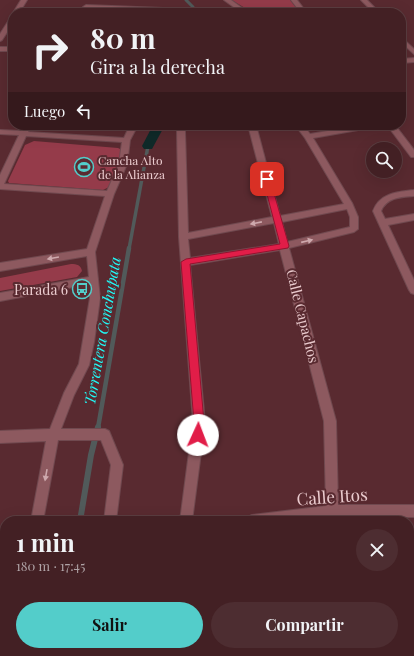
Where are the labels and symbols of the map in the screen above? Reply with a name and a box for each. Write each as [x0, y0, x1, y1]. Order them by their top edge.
place label: Cancha Alto de la Alianza [98, 152, 165, 182]
sports icon: Cancha Alto de la Alianza [73, 156, 95, 178]
pin [250, 162, 284, 196]
one-way arrow [250, 221, 262, 227]
one-way arrow [300, 237, 313, 243]
one-way arrow [47, 255, 59, 261]
water label: Torrentera Conchupata [79, 255, 125, 407]
street label: Calle Capachos [282, 267, 324, 365]
bus stop icon: Parada 6 [71, 278, 93, 300]
place label: Parada 6 [14, 280, 68, 299]
position arrow [177, 414, 219, 456]
one-way arrow [43, 468, 49, 481]
street label: Calle Itos [296, 483, 368, 509]

